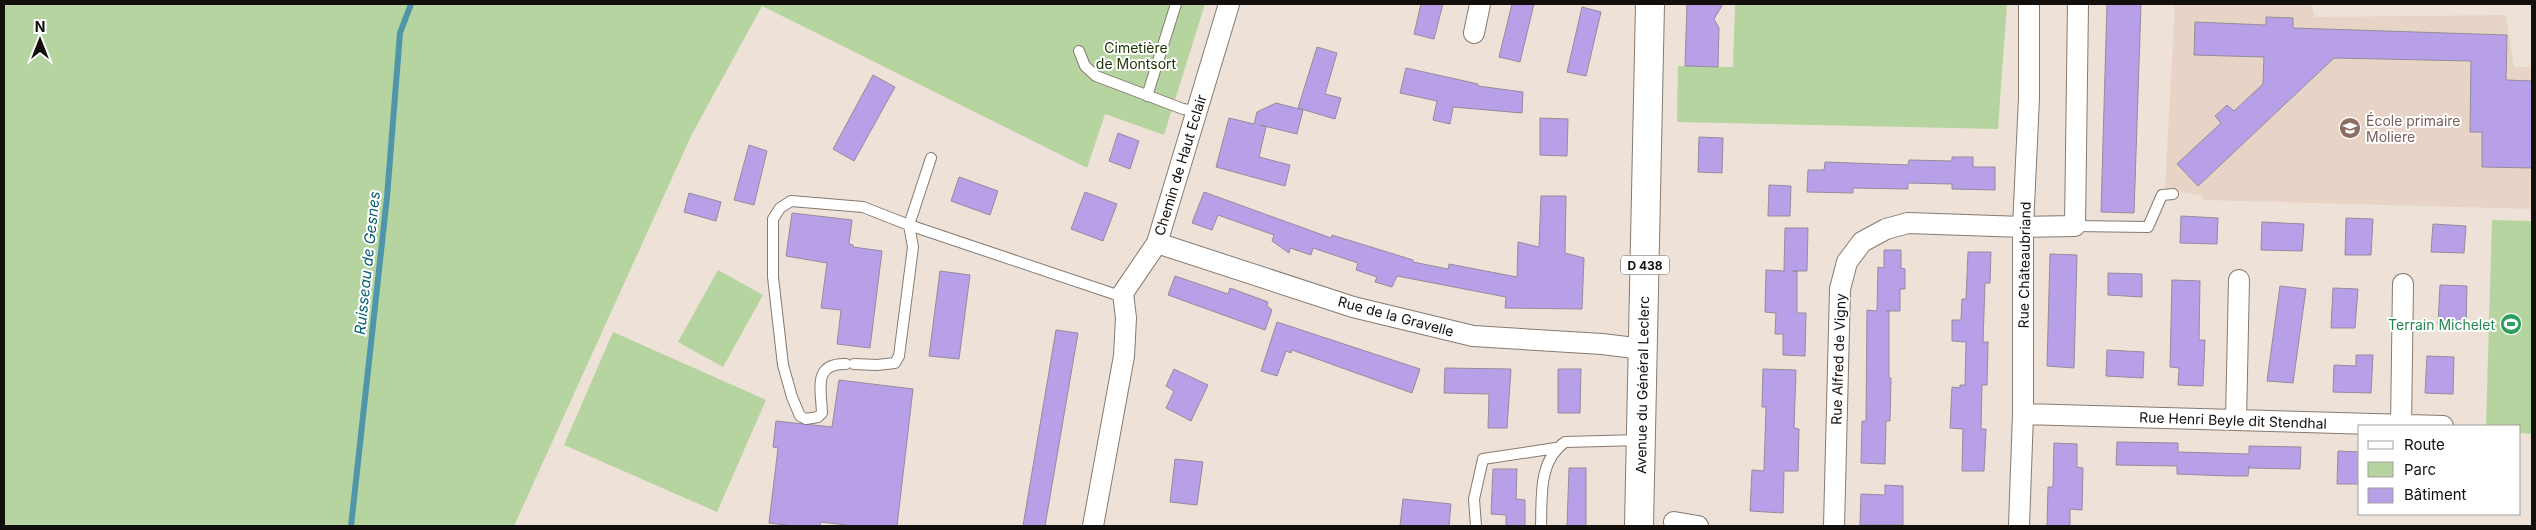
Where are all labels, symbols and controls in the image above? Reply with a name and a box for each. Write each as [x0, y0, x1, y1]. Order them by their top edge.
north arrow [15, 15, 65, 65]
text: N [35, 18, 45, 35]
park label: Cimetière de Montsort [1096, 39, 1177, 72]
street label: Chemin de Haut Eclair [1150, 92, 1210, 238]
place label: École primaire Moliere [2366, 112, 2460, 145]
school or university icon: École primaire Moliere [2338, 116, 2362, 140]
water label: Ruisseau de Gesnes [350, 190, 384, 336]
street label: Rue Châteaubriand [2014, 201, 2034, 329]
road number: D 438 [1621, 256, 1669, 274]
street label: Rue de la Gravelle [1336, 292, 1456, 340]
street label: Rue Alfred de Vigny [1827, 293, 1849, 425]
street label: Avenue du Général Leclerc [1632, 296, 1652, 474]
sports icon: Terrain Michelet [2499, 312, 2523, 336]
place label: Terrain Michelet [2388, 316, 2495, 333]
street label: Rue Henri Beyle dit Stendhal [2139, 408, 2327, 432]
legend [2358, 425, 2521, 515]
text: Route [2404, 435, 2445, 454]
text: Parc [2404, 460, 2436, 479]
text: Bâtiment [2404, 485, 2467, 504]

